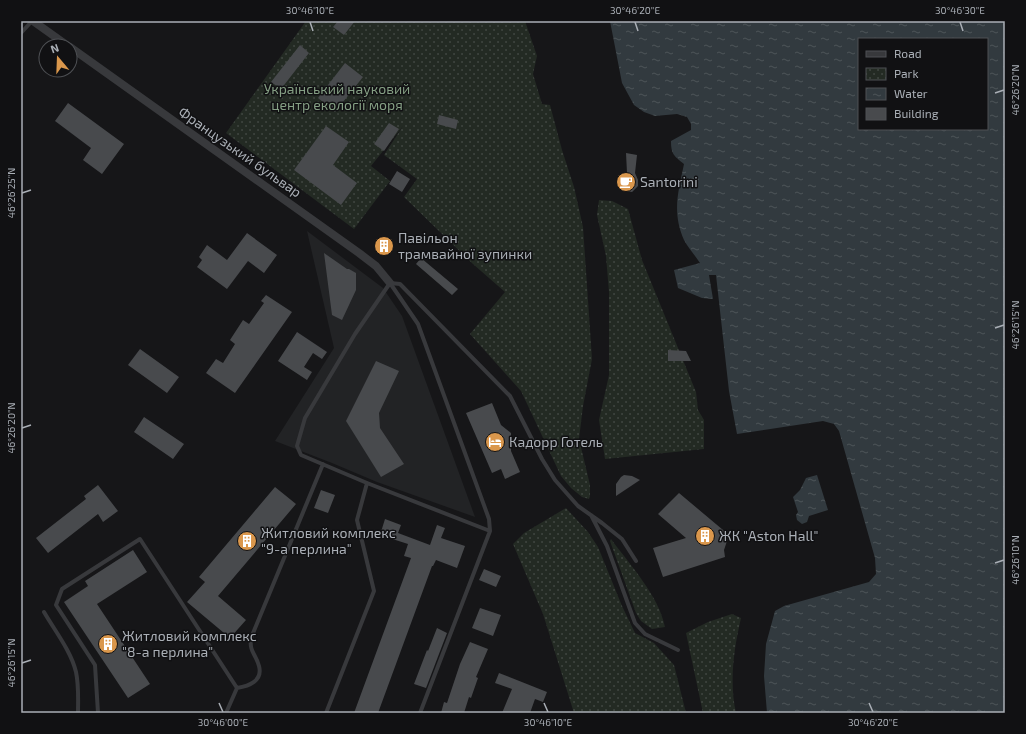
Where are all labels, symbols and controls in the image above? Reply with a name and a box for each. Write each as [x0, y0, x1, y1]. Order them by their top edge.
text: 30°46'10"E [286, 4, 335, 16]
text: 30°46'20"E [610, 4, 660, 16]
text: 30°46'30"E [935, 4, 985, 16]
north arrow [38, 38, 78, 78]
legend [858, 38, 988, 130]
text: N [49, 41, 61, 56]
text: Road [894, 46, 922, 60]
text: 46°26'20"N [1009, 64, 1021, 116]
text: Park [894, 66, 919, 80]
park label: Український науковий центр екології моря [264, 80, 410, 113]
text: Water [894, 86, 928, 100]
street label: Французький бульвар [176, 103, 305, 200]
text: Building [894, 106, 939, 120]
text: 46°26'25"N [5, 168, 17, 218]
cafe icon: Santorini [615, 171, 637, 193]
place label: Santorini [640, 173, 698, 190]
place label: Павільон трамвайної зупинки [398, 229, 532, 262]
building icon: Павільон трамвайної зупинки [373, 235, 395, 257]
text: 46°26'15"N [1009, 301, 1021, 349]
text: 46°26'20"N [5, 402, 17, 454]
hotel icon: Кадорр Готель [484, 431, 506, 453]
place label: Кадорр Готель [509, 433, 603, 450]
place label: Житловий комплекс "9-а перлина" [261, 524, 396, 557]
building icon: ЖК "Aston Hall" [694, 525, 716, 547]
place label: ЖК "Aston Hall" [719, 527, 818, 544]
building icon: Житловий комплекс "9-а перлина" [236, 530, 258, 552]
text: 46°26'10"N [1009, 535, 1021, 585]
place label: Житловий комплекс "8-а перлина" [122, 627, 257, 660]
building icon: Житловий комплекс "8-а перлина" [97, 633, 119, 655]
text: 46°26'15"N [5, 639, 17, 687]
text: 30°46'00"E [198, 716, 249, 728]
text: 30°46'10"E [524, 716, 573, 728]
text: 30°46'20"E [848, 716, 898, 728]

